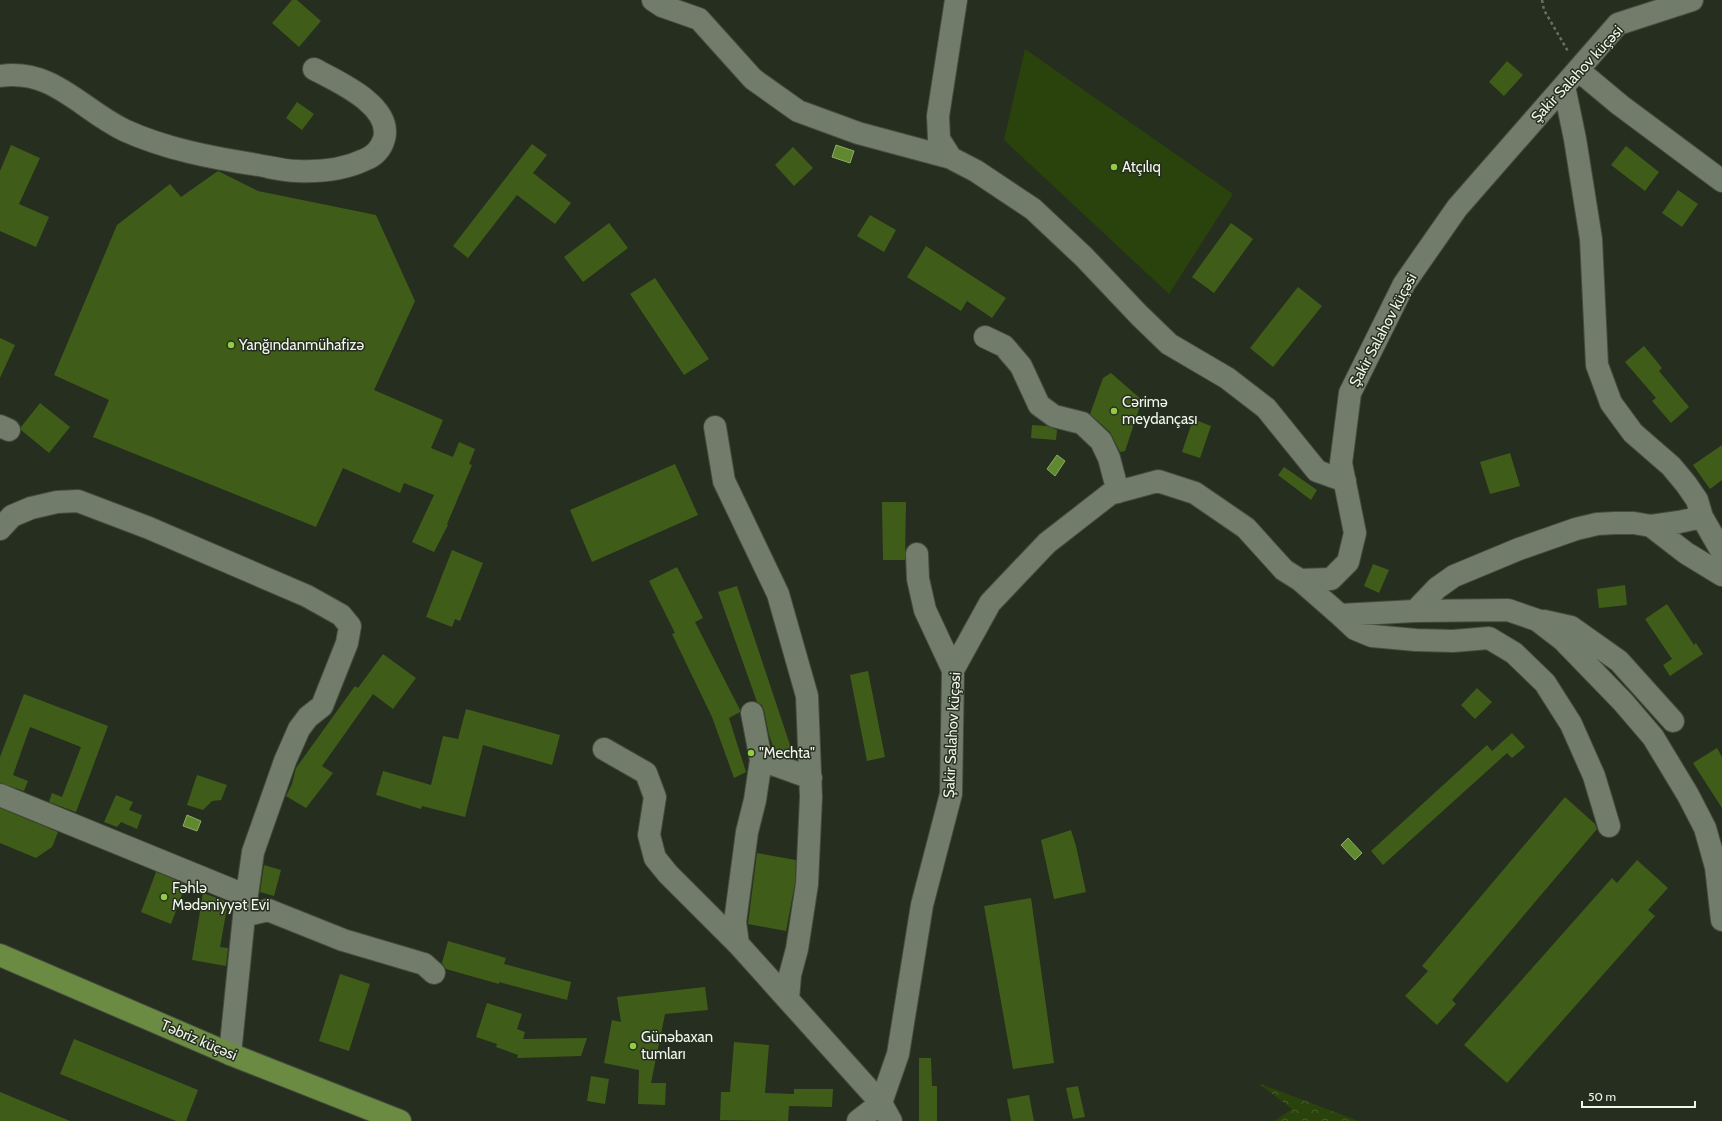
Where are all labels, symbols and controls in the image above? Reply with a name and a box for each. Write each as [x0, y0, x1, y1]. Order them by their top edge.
street label: Şakir Salahov küçəsi [1527, 22, 1627, 126]
place label: Atçılıq [1122, 158, 1161, 176]
marker: Atçılıq [1109, 162, 1119, 172]
street label: Şakir Salahov küçəsi [1345, 270, 1421, 390]
place label: Yanğındanmühafizə [238, 336, 365, 354]
marker: Yanğındanmühafizə [226, 340, 236, 350]
place label: Cərimə meydançası [1122, 393, 1198, 428]
marker: Cərimə meydançası [1109, 406, 1119, 416]
street label: Şakir Salahov küçəsi [940, 672, 964, 798]
place label: "Mechta" [759, 744, 815, 762]
marker: "Mechta" [746, 748, 756, 758]
place label: Fəhlə Mədəniyyət Evi [172, 879, 269, 914]
marker: Fəhlə Mədəniyyət Evi [159, 892, 169, 902]
street label: Təbriz küçəsi [158, 1016, 240, 1064]
place label: Günəbaxan tumları [641, 1028, 713, 1063]
marker: Günəbaxan tumları [628, 1041, 638, 1051]
scale bar [1582, 1083, 1695, 1109]
text: 50 m [1588, 1089, 1616, 1104]

